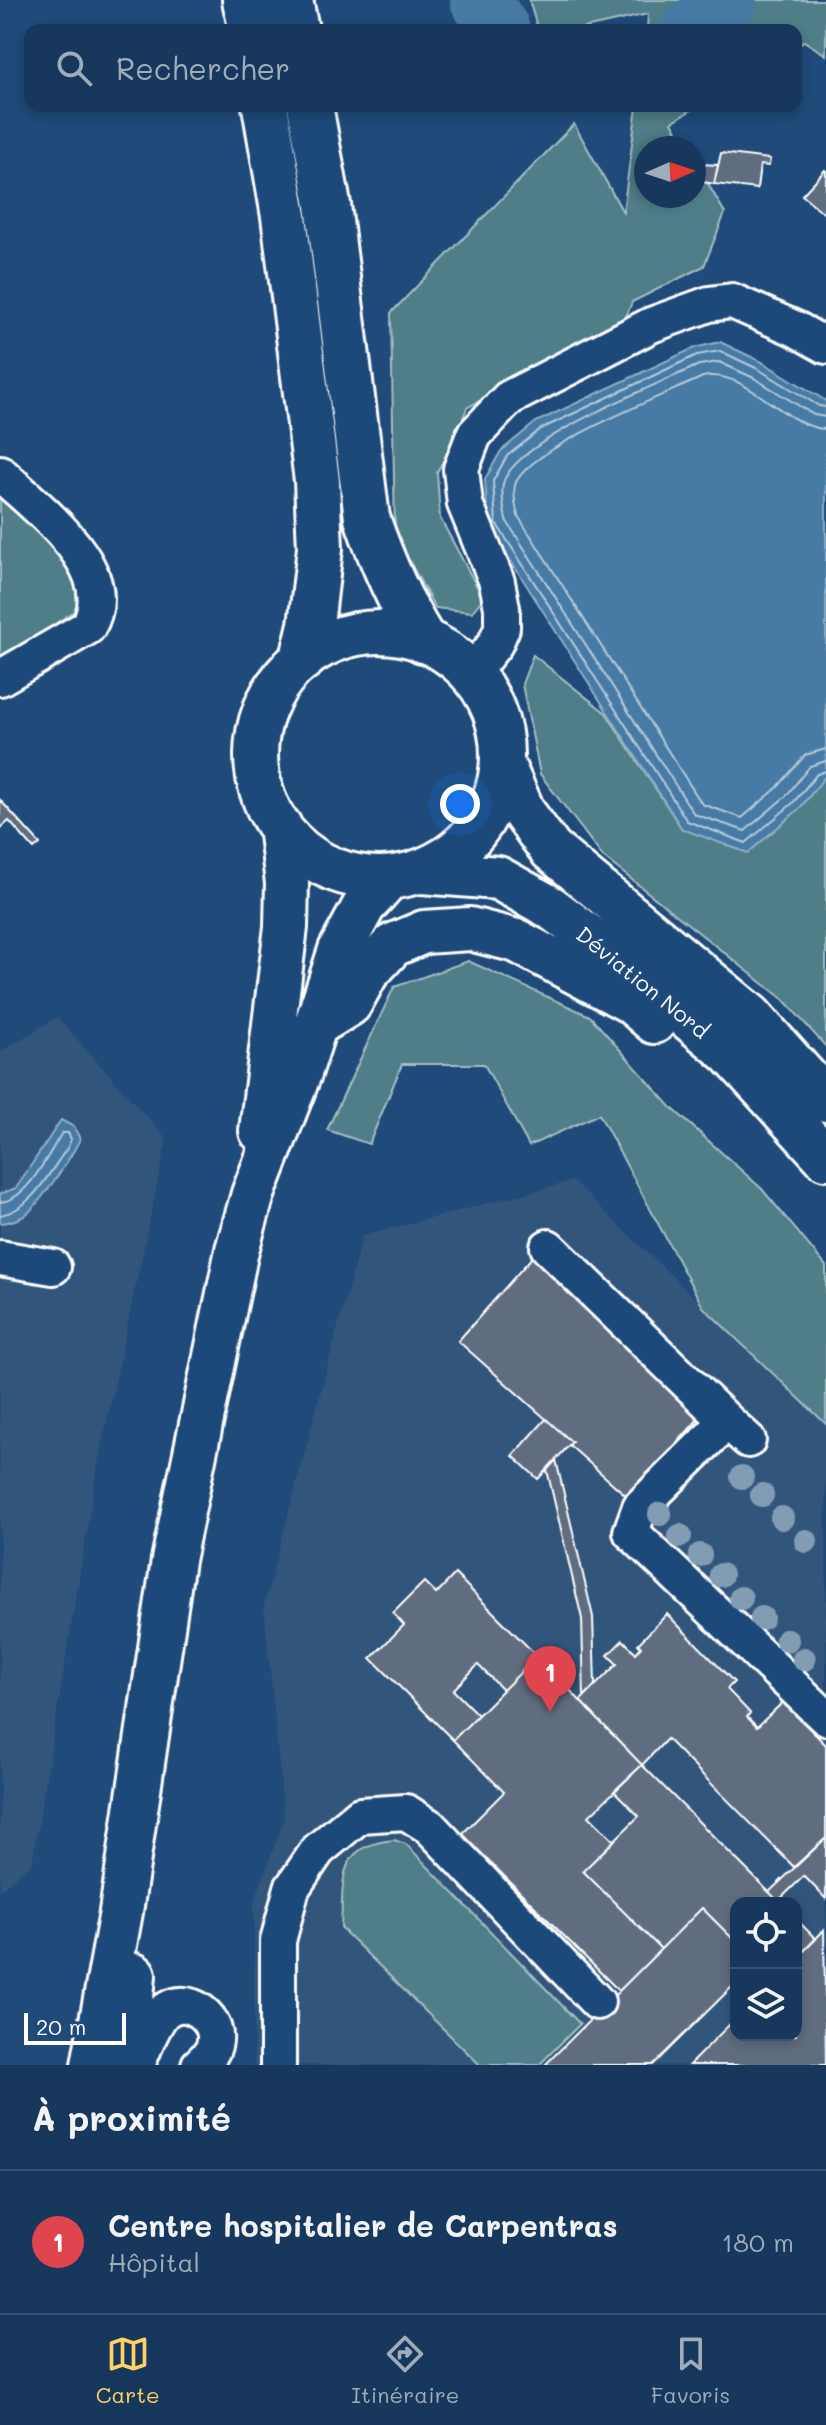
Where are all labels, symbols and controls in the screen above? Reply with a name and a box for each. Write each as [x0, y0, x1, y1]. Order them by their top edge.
search box [24, 24, 802, 112]
icon: search [52, 46, 96, 90]
text: Rechercher [116, 48, 290, 88]
north arrow [634, 136, 706, 208]
your location [440, 784, 480, 824]
street label: Déviation Nord [570, 919, 716, 1045]
pin: 1 [524, 1646, 576, 1712]
map controls [730, 1897, 802, 2041]
button: locate [730, 1897, 802, 1969]
button: layers [730, 1969, 802, 2041]
scale bar [24, 2009, 126, 2045]
text: 20 m [36, 2012, 86, 2041]
text: À proximité [32, 2095, 231, 2140]
text: Centre hospitalier de Carpentras [108, 2205, 618, 2245]
text: 1 [52, 2225, 64, 2259]
text: 180 m [722, 2225, 794, 2259]
text: Hôpital [108, 2245, 200, 2279]
tab: Carte [96, 2332, 160, 2409]
tab: Itinéraire [351, 2332, 459, 2409]
tab: Favoris [651, 2332, 730, 2409]

